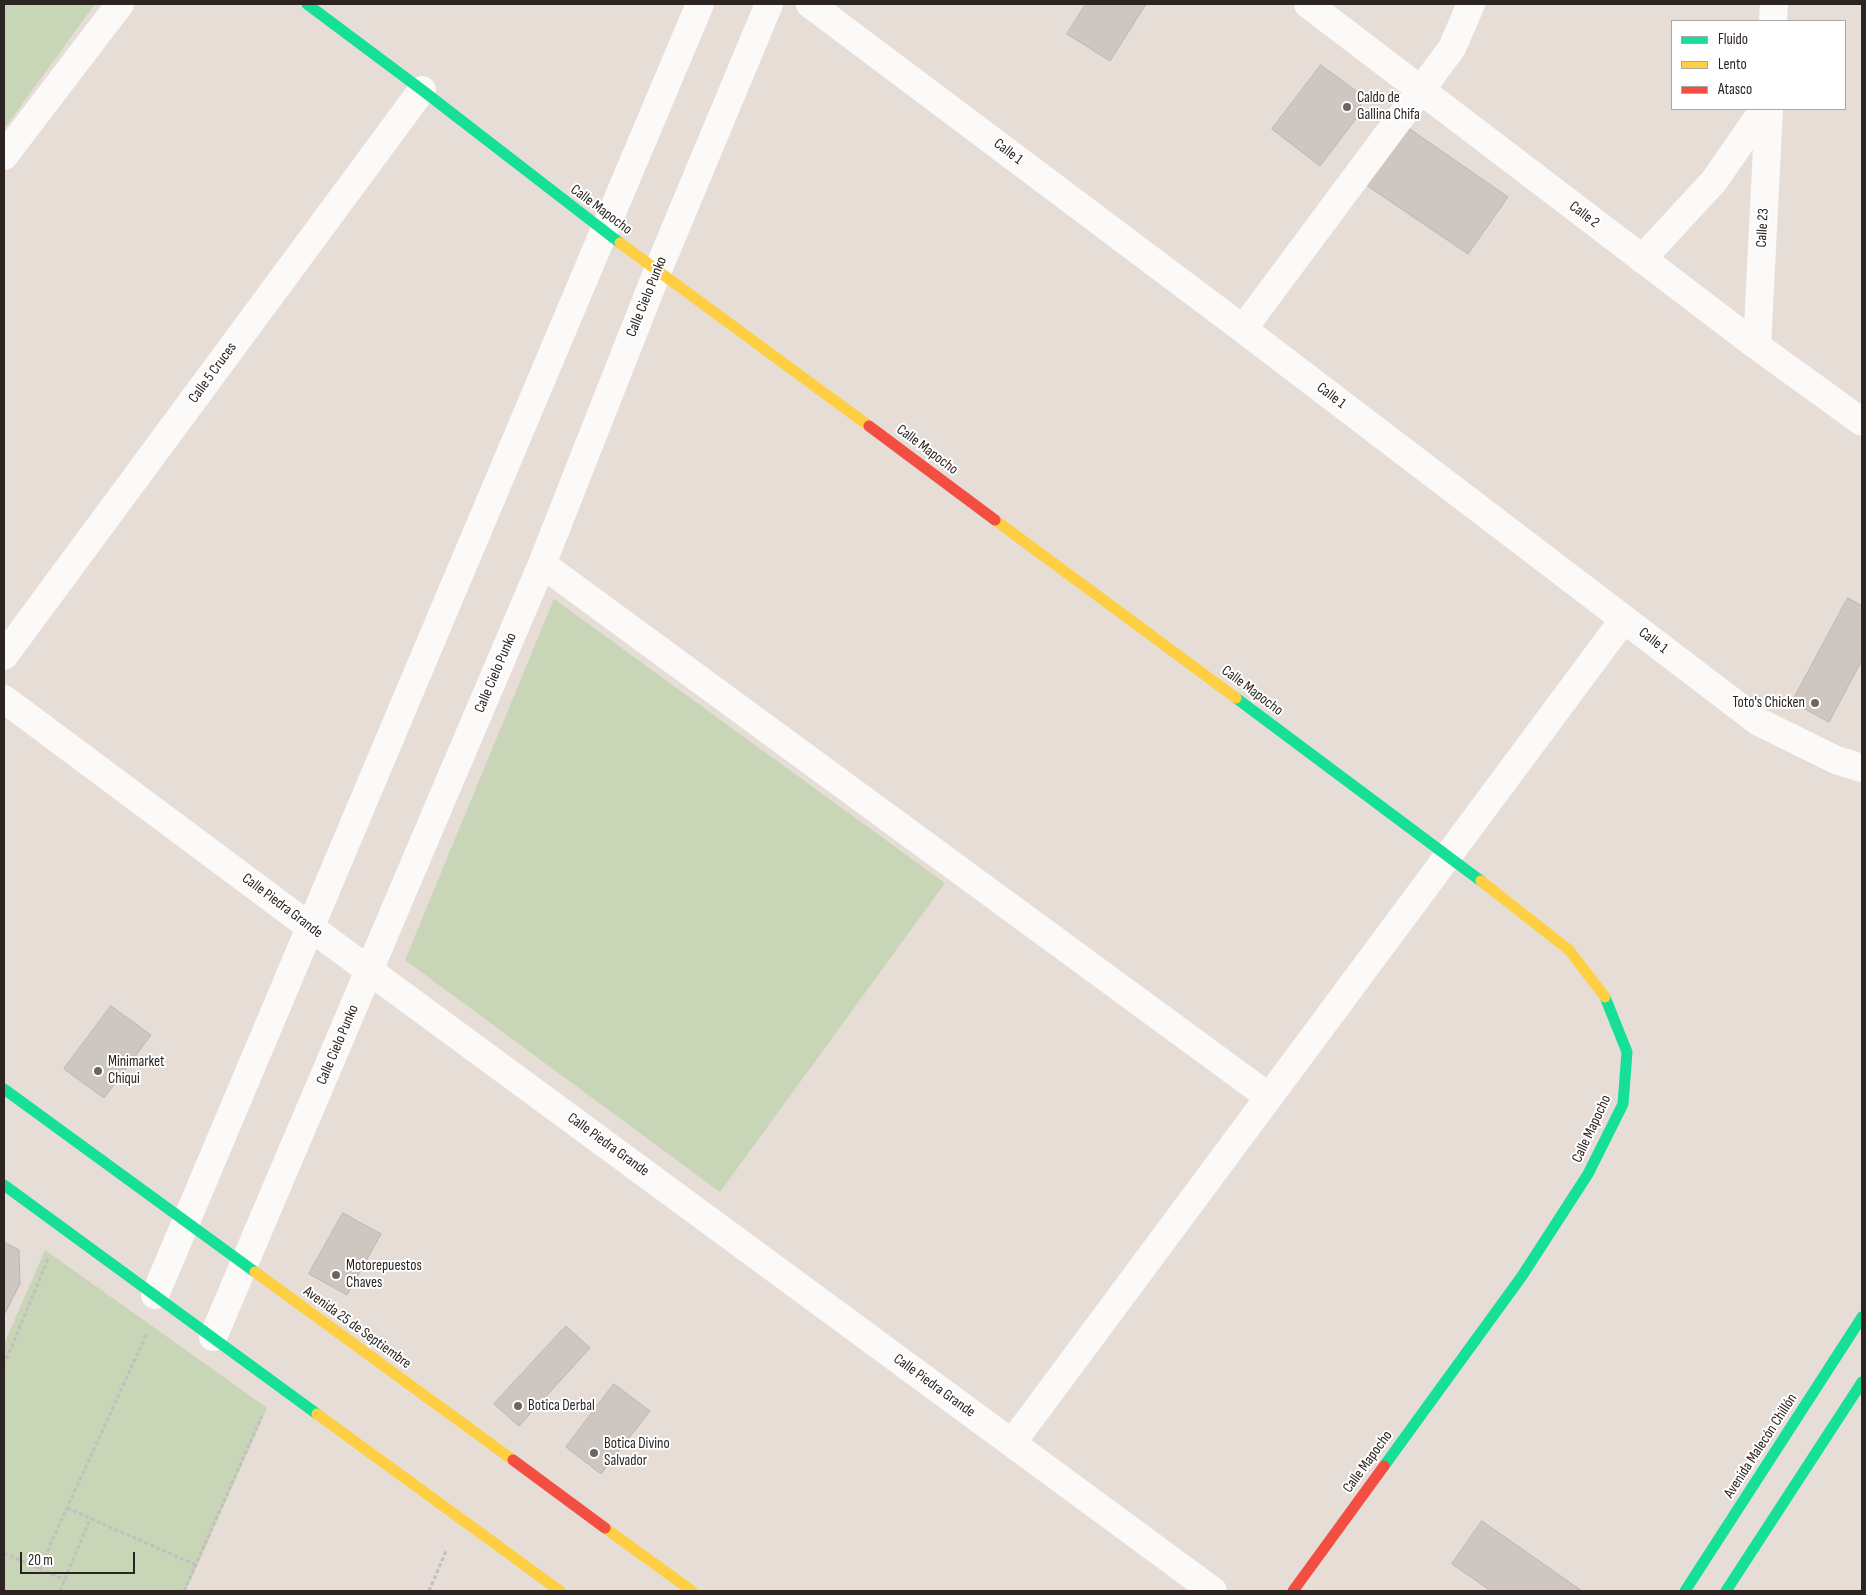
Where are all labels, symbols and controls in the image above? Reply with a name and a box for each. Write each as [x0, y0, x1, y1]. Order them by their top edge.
legend [1671, 20, 1846, 110]
text: Fluido [1718, 30, 1748, 49]
text: Lento [1718, 55, 1747, 74]
text: Atasco [1718, 80, 1752, 99]
place label: Caldo de Gallina Chifa [1357, 89, 1420, 124]
marker: Caldo de Gallina Chifa [1341, 101, 1353, 113]
street label: Calle 1 [990, 135, 1026, 169]
street label: Calle Mapocho [567, 181, 635, 239]
street label: Calle 2 [1565, 198, 1603, 232]
street label: Calle 23 [1753, 208, 1773, 248]
street label: Calle Cielo Punko [623, 254, 671, 340]
street label: Calle 5 Cruces [185, 339, 241, 407]
street label: Calle 1 [1313, 379, 1349, 413]
street label: Calle Mapocho [893, 421, 961, 479]
street label: Calle 1 [1635, 624, 1671, 658]
street label: Calle Cielo Punko [471, 630, 521, 716]
street label: Calle Mapocho [1218, 662, 1286, 720]
place label: Toto's Chicken [1732, 694, 1805, 712]
marker: Toto's Chicken [1809, 697, 1821, 709]
street label: Calle Piedra Grande [238, 870, 326, 942]
street label: Calle Cielo Punko [313, 1002, 363, 1088]
place label: Minimarket Chiqui [108, 1053, 165, 1088]
marker: Minimarket Chiqui [92, 1065, 104, 1077]
street label: Calle Mapocho [1569, 1092, 1615, 1166]
street label: Calle Piedra Grande [564, 1109, 652, 1181]
place label: Motorepuestos Chaves [346, 1257, 422, 1292]
marker: Motorepuestos Chaves [330, 1269, 342, 1281]
street label: Avenida 25 de Septiembre [300, 1283, 414, 1373]
street label: Calle Piedra Grande [890, 1350, 978, 1422]
street label: Avenida Malecón Chillón [1721, 1390, 1801, 1502]
place label: Botica Derbal [528, 1397, 595, 1415]
marker: Botica Derbal [512, 1400, 524, 1412]
street label: Calle Mapocho [1339, 1427, 1397, 1497]
place label: Botica Divino Salvador [604, 1435, 670, 1470]
marker: Botica Divino Salvador [588, 1447, 600, 1459]
scale bar [22, 1542, 138, 1574]
text: 20 m [28, 1551, 53, 1570]

